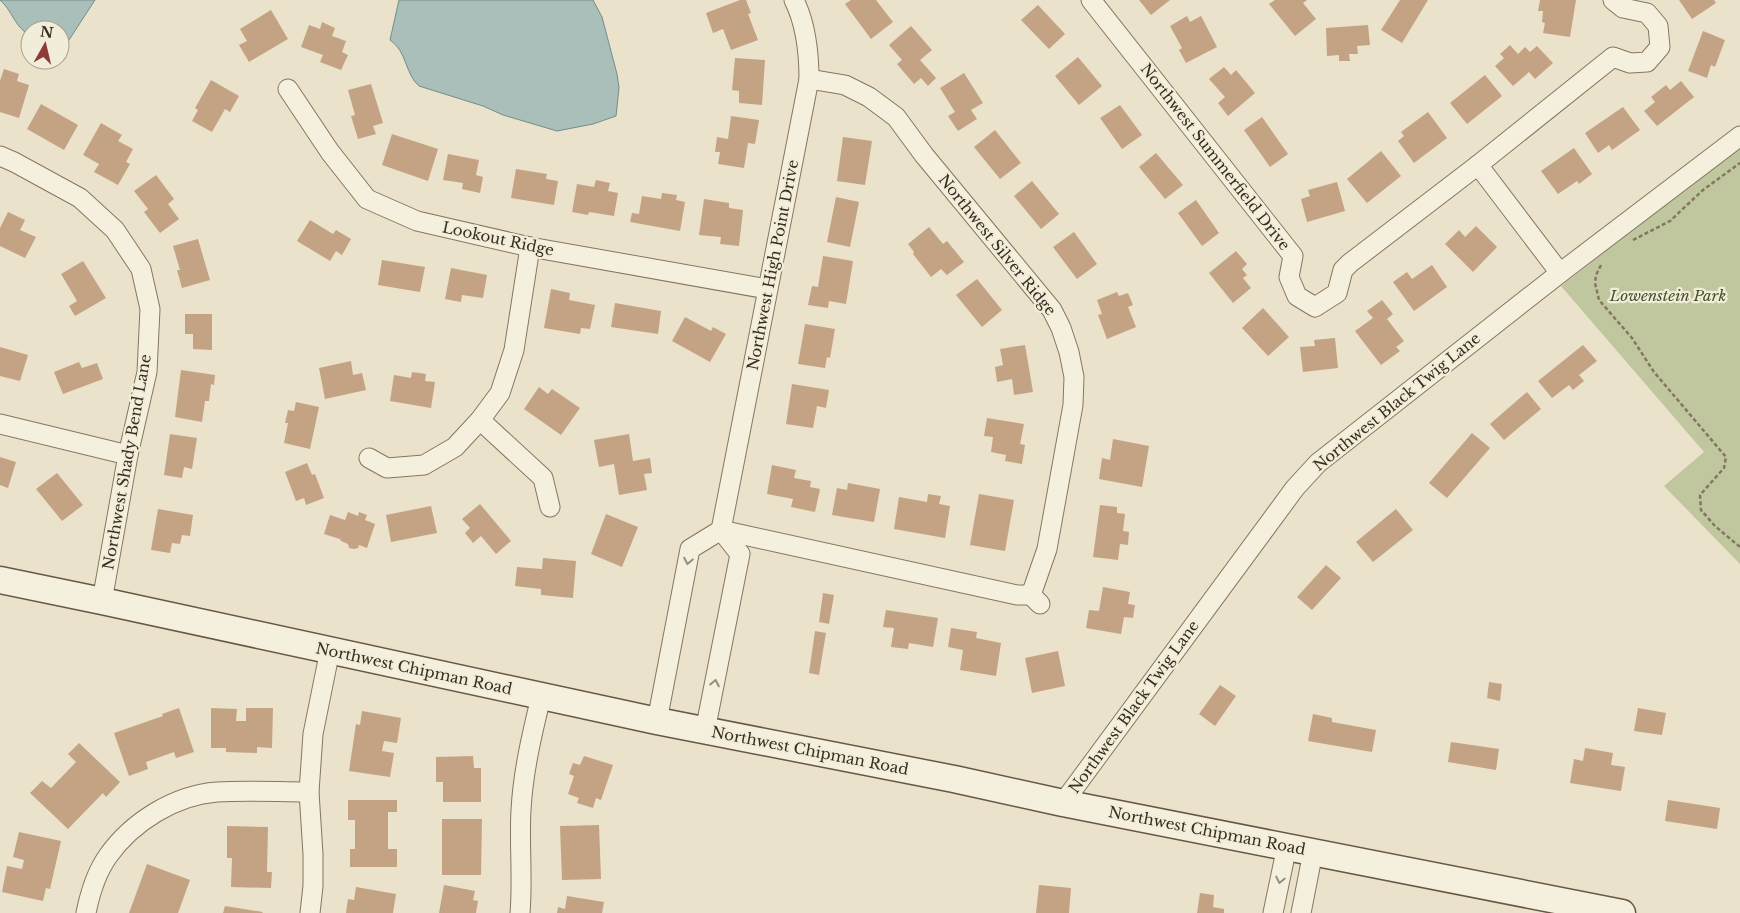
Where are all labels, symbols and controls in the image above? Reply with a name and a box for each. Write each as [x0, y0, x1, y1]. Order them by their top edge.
north arrow [20, 20, 70, 70]
text: N [39, 22, 55, 42]
street label: Northwest Summerfield Drive [1137, 60, 1294, 254]
street label: Northwest High Point Drive [743, 158, 802, 372]
street label: Northwest Silver Ridge [935, 170, 1060, 319]
street label: Lookout Ridge [441, 217, 556, 260]
park label: Lowenstein Park [1609, 286, 1726, 305]
street label: Northwest Black Twig Lane [1309, 328, 1484, 475]
street label: Northwest Shady Bend Lane [98, 353, 155, 571]
one-way arrow [683, 557, 693, 566]
street label: Northwest Black Twig Lane [1064, 616, 1203, 797]
street label: Northwest Chipman Road [314, 638, 514, 699]
one-way arrow [709, 678, 719, 687]
street label: Northwest Chipman Road [710, 722, 910, 779]
street label: Northwest Chipman Road [1107, 802, 1307, 859]
one-way arrow [1275, 875, 1286, 884]

